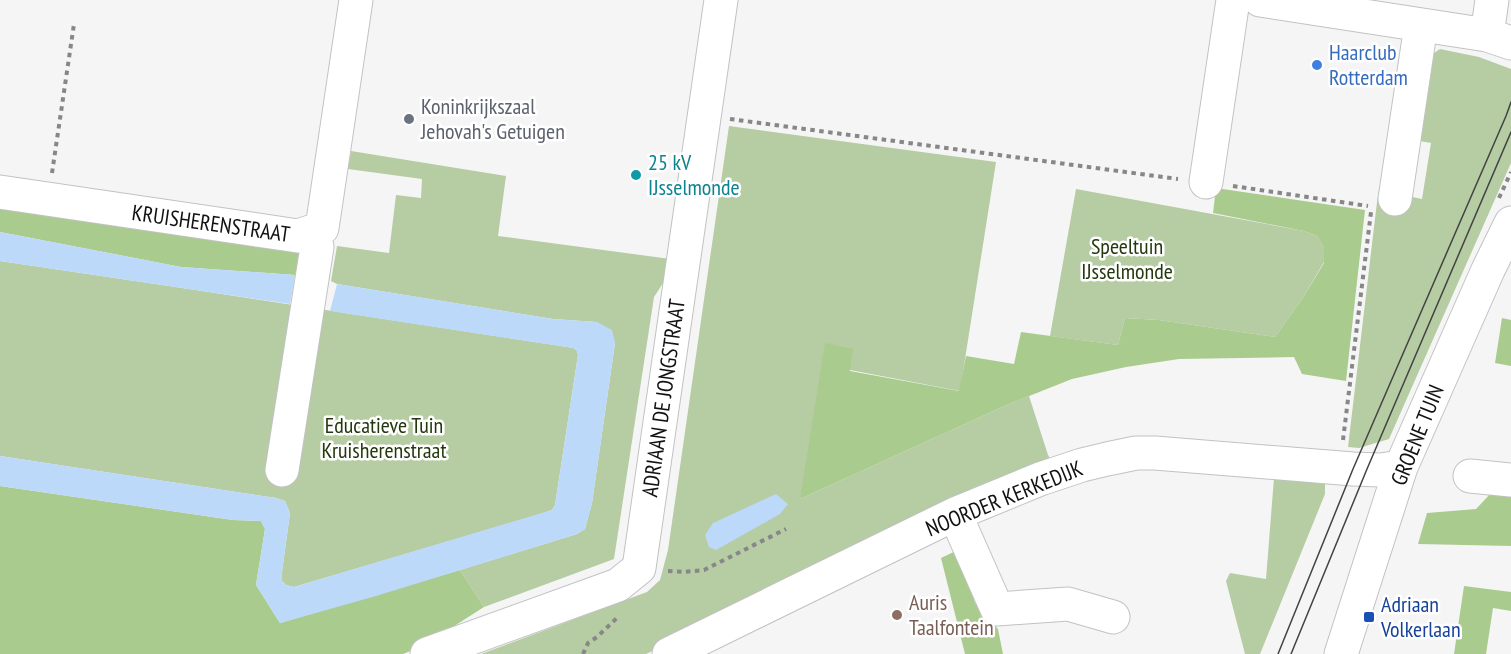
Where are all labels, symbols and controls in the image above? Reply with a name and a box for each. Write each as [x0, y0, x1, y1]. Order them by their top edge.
place label: Haarclub Rotterdam [1329, 38, 1408, 91]
marker: Haarclub Rotterdam [1310, 58, 1324, 72]
place label: Koninkrijkszaal Jehovah's Getuigen [420, 92, 565, 145]
marker: Koninkrijkszaal Jehovah's Getuigen [402, 112, 416, 126]
place label: 25 kV IJsselmonde [648, 148, 740, 201]
marker: 25 kV IJsselmonde [629, 168, 643, 182]
street label: KRUISHERENSTRAAT [130, 198, 292, 248]
park label: Speeltuin IJsselmonde [1081, 232, 1173, 285]
street label: ADRIAAN DE JONGSTRAAT [635, 297, 691, 499]
street label: GROENE TUIN [1384, 381, 1450, 489]
park label: Educatieve Tuin Kruisherenstraat [322, 411, 446, 464]
street label: NOORDER KERKEDIJK [921, 454, 1087, 542]
place label: Auris Taalfontein [909, 588, 994, 641]
place label: Adriaan Volkerlaan [1380, 590, 1461, 643]
marker: Auris Taalfontein [890, 608, 904, 622]
marker: Adriaan Volkerlaan [1362, 610, 1376, 624]

